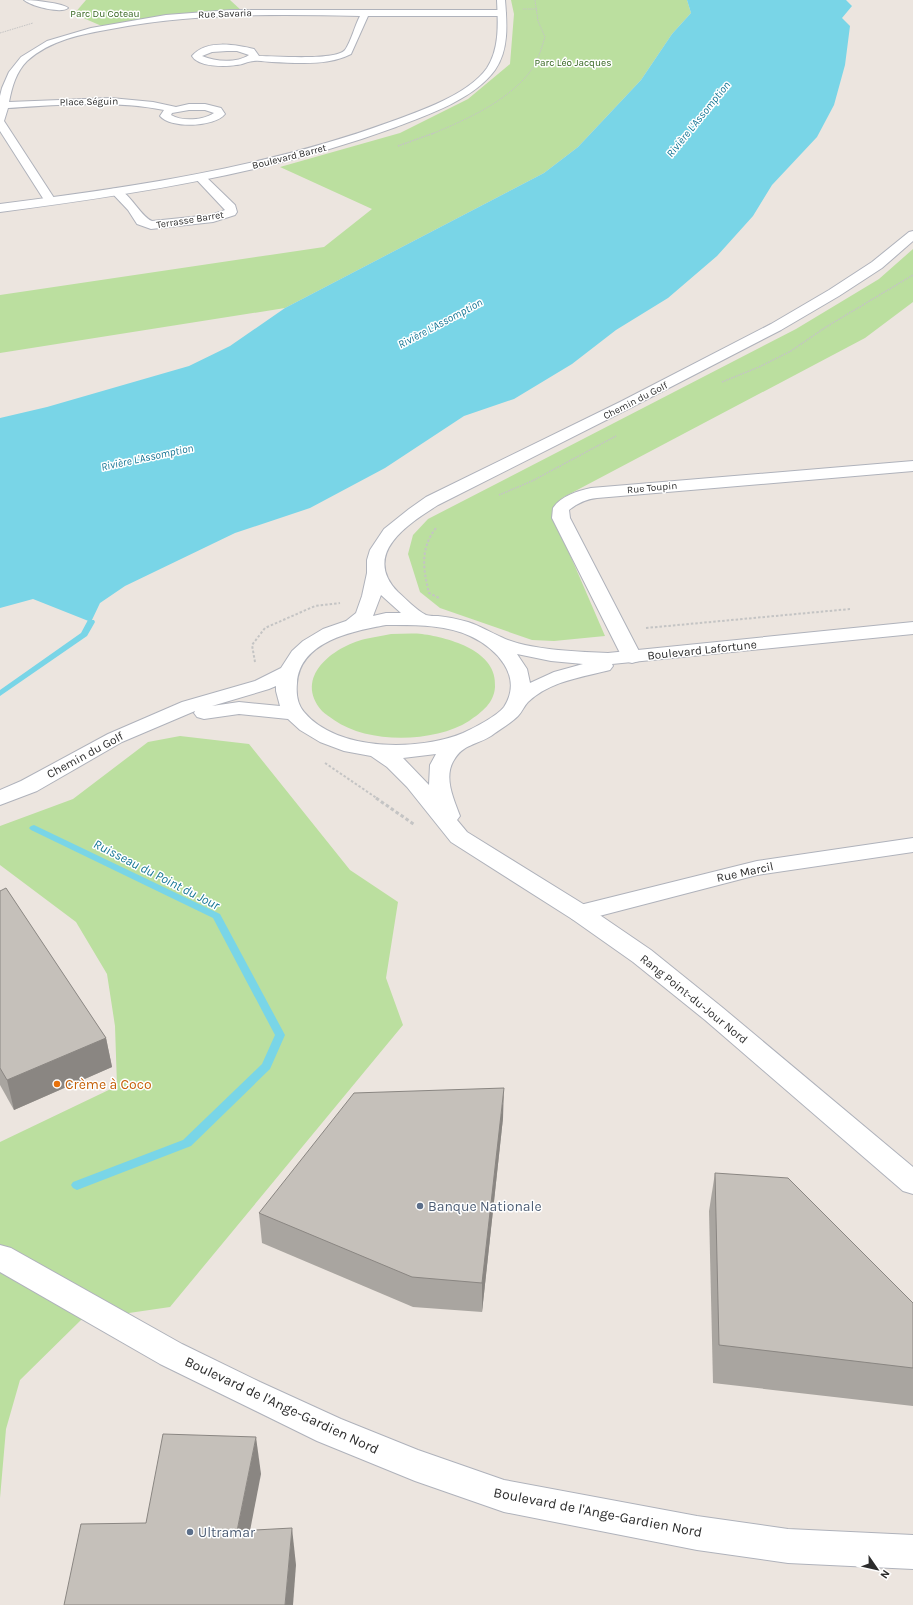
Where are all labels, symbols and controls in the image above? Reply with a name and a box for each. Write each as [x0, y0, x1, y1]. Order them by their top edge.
street label: Rue Savaria [198, 7, 252, 21]
park label: Parc Du Coteau [70, 8, 140, 20]
park label: Parc Léo Jacques [535, 57, 611, 69]
water label: Rivière L'Assomption [664, 79, 733, 160]
street label: Place Séguin [60, 95, 118, 109]
street label: Boulevard Barret [251, 142, 328, 172]
street label: Terrasse Barret [156, 209, 225, 231]
water label: Rivière L'Assomption [396, 296, 485, 351]
street label: Chemin du Golf [601, 379, 670, 422]
water label: Rivière L'Assomption [100, 441, 194, 474]
street label: Rue Toupin [627, 480, 678, 496]
street label: Boulevard Lafortune [646, 637, 758, 663]
street label: Chemin du Golf [44, 729, 126, 781]
water label: Ruisseau du Point du Jour [91, 836, 223, 913]
street label: Rue Marcil [715, 859, 775, 885]
street label: Rang Point-du-Jour Nord [637, 951, 751, 1047]
place label: Crème à Coco [65, 1076, 152, 1093]
marker: Crème à Coco [52, 1079, 62, 1089]
place label: Banque Nationale [428, 1198, 542, 1215]
marker: Banque Nationale [415, 1201, 425, 1211]
street label: Boulevard de l'Ange-Gardien Nord [182, 1353, 382, 1458]
street label: Boulevard de l'Ange-Gardien Nord [492, 1484, 704, 1541]
place label: Ultramar [198, 1524, 256, 1541]
marker: Ultramar [185, 1527, 195, 1537]
north arrow [857, 1549, 897, 1589]
text: N [877, 1567, 892, 1581]

